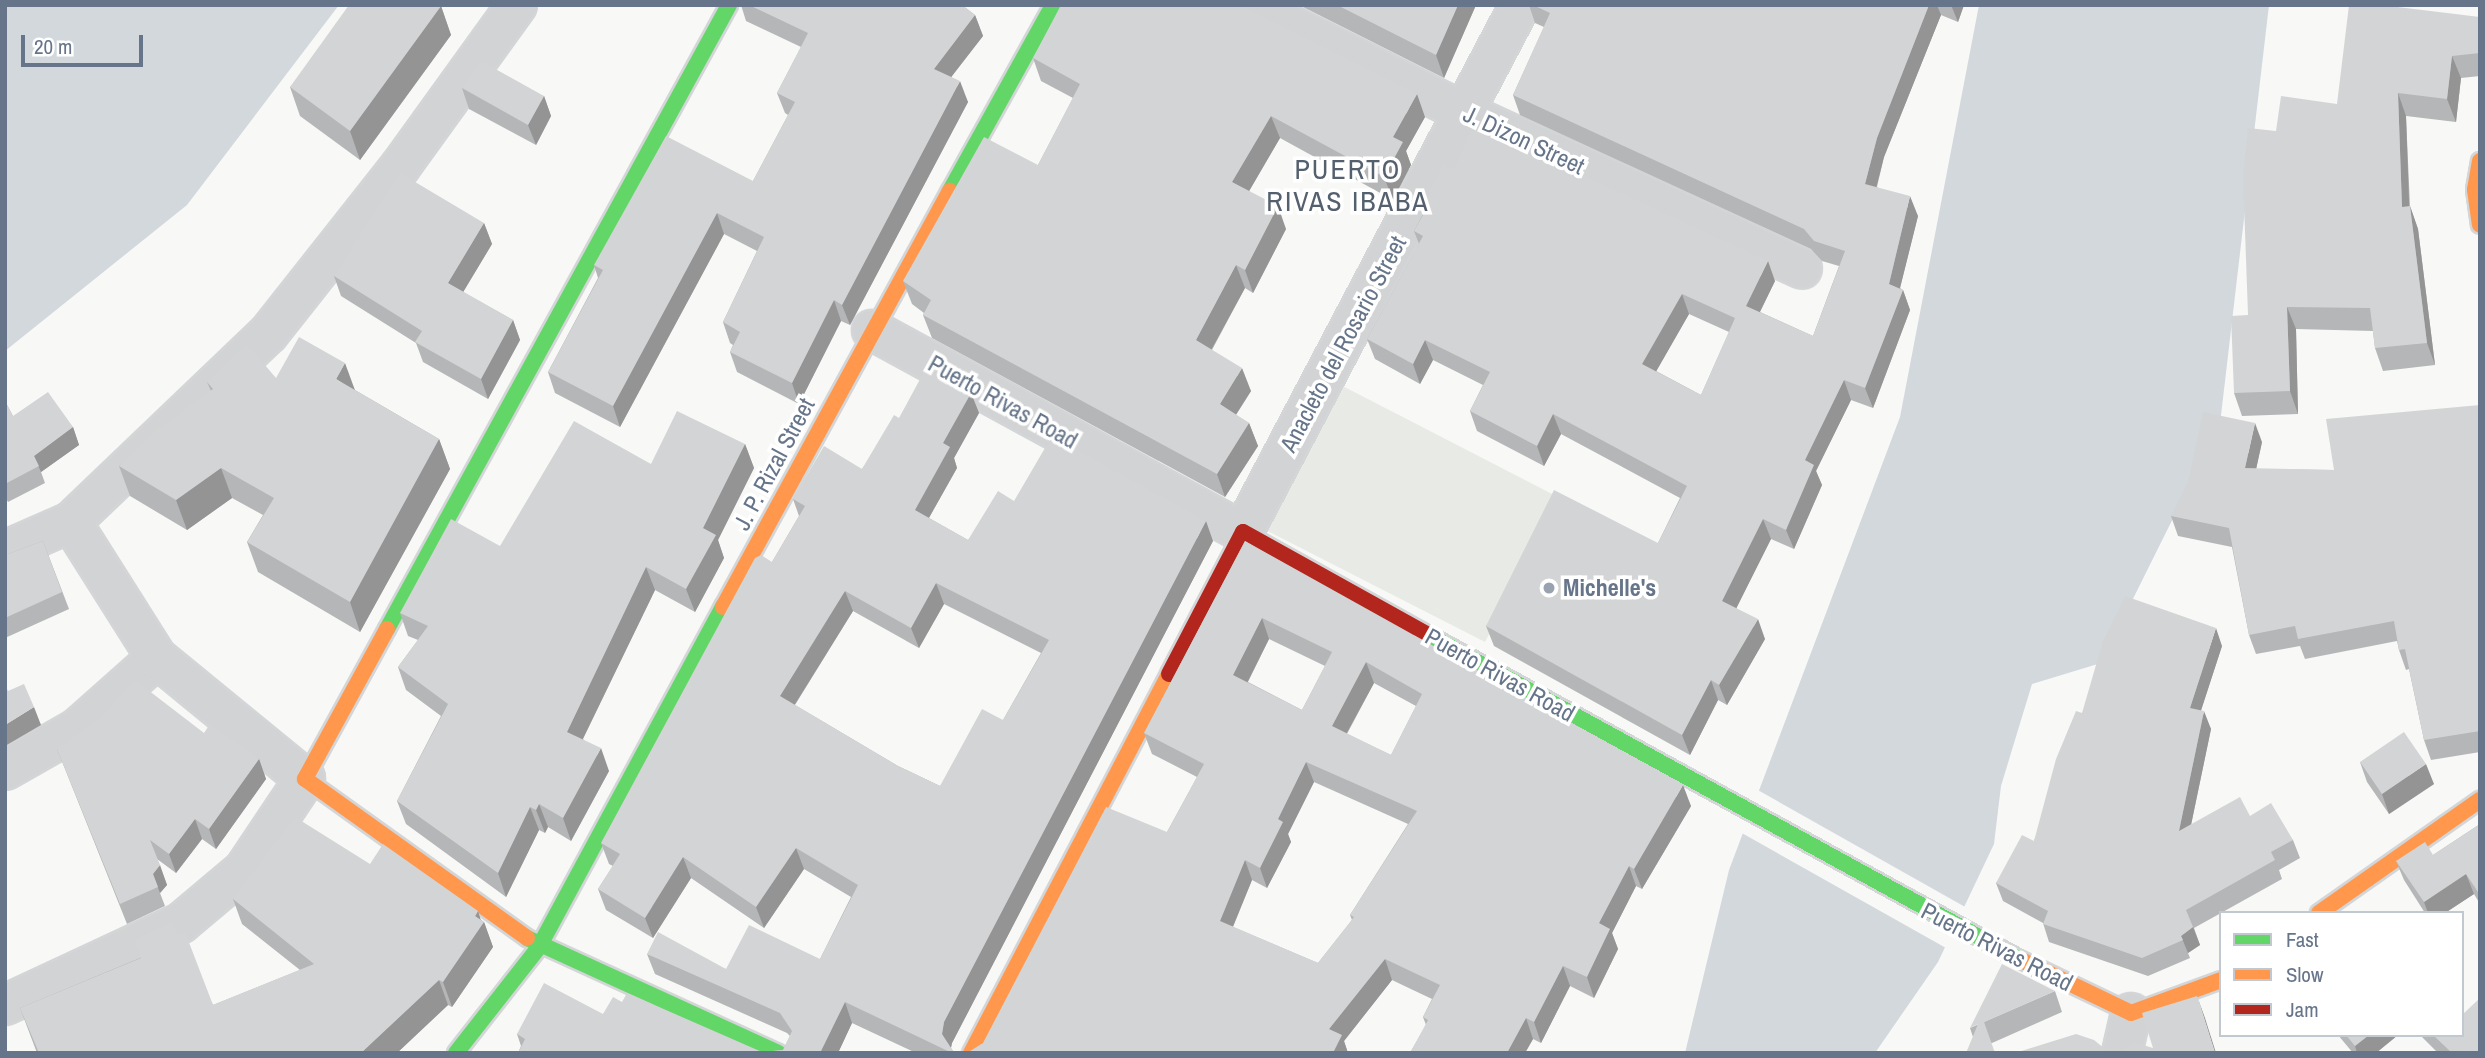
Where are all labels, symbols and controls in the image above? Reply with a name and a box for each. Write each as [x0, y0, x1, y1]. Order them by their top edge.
scale bar [24, 21, 147, 65]
text: 20 m [34, 32, 72, 61]
street label: J. Dizon Street [1459, 99, 1589, 181]
district label: PUERTO RIVAS IBABA [1268, 152, 1428, 218]
street label: Anacleto del Rosario Street [1274, 231, 1412, 457]
street label: Puerto Rivas Road [923, 349, 1083, 455]
street label: J. P. Rizal Street [727, 393, 821, 535]
place label: Michelle's [1563, 574, 1656, 602]
marker: Michelle's [1541, 580, 1557, 596]
street label: Puerto Rivas Road [1420, 622, 1580, 728]
street label: Puerto Rivas Road [1916, 896, 2078, 998]
legend [2219, 911, 2464, 1037]
text: Fast [2286, 925, 2319, 954]
text: Slow [2286, 960, 2323, 989]
text: Jam [2286, 995, 2319, 1024]

